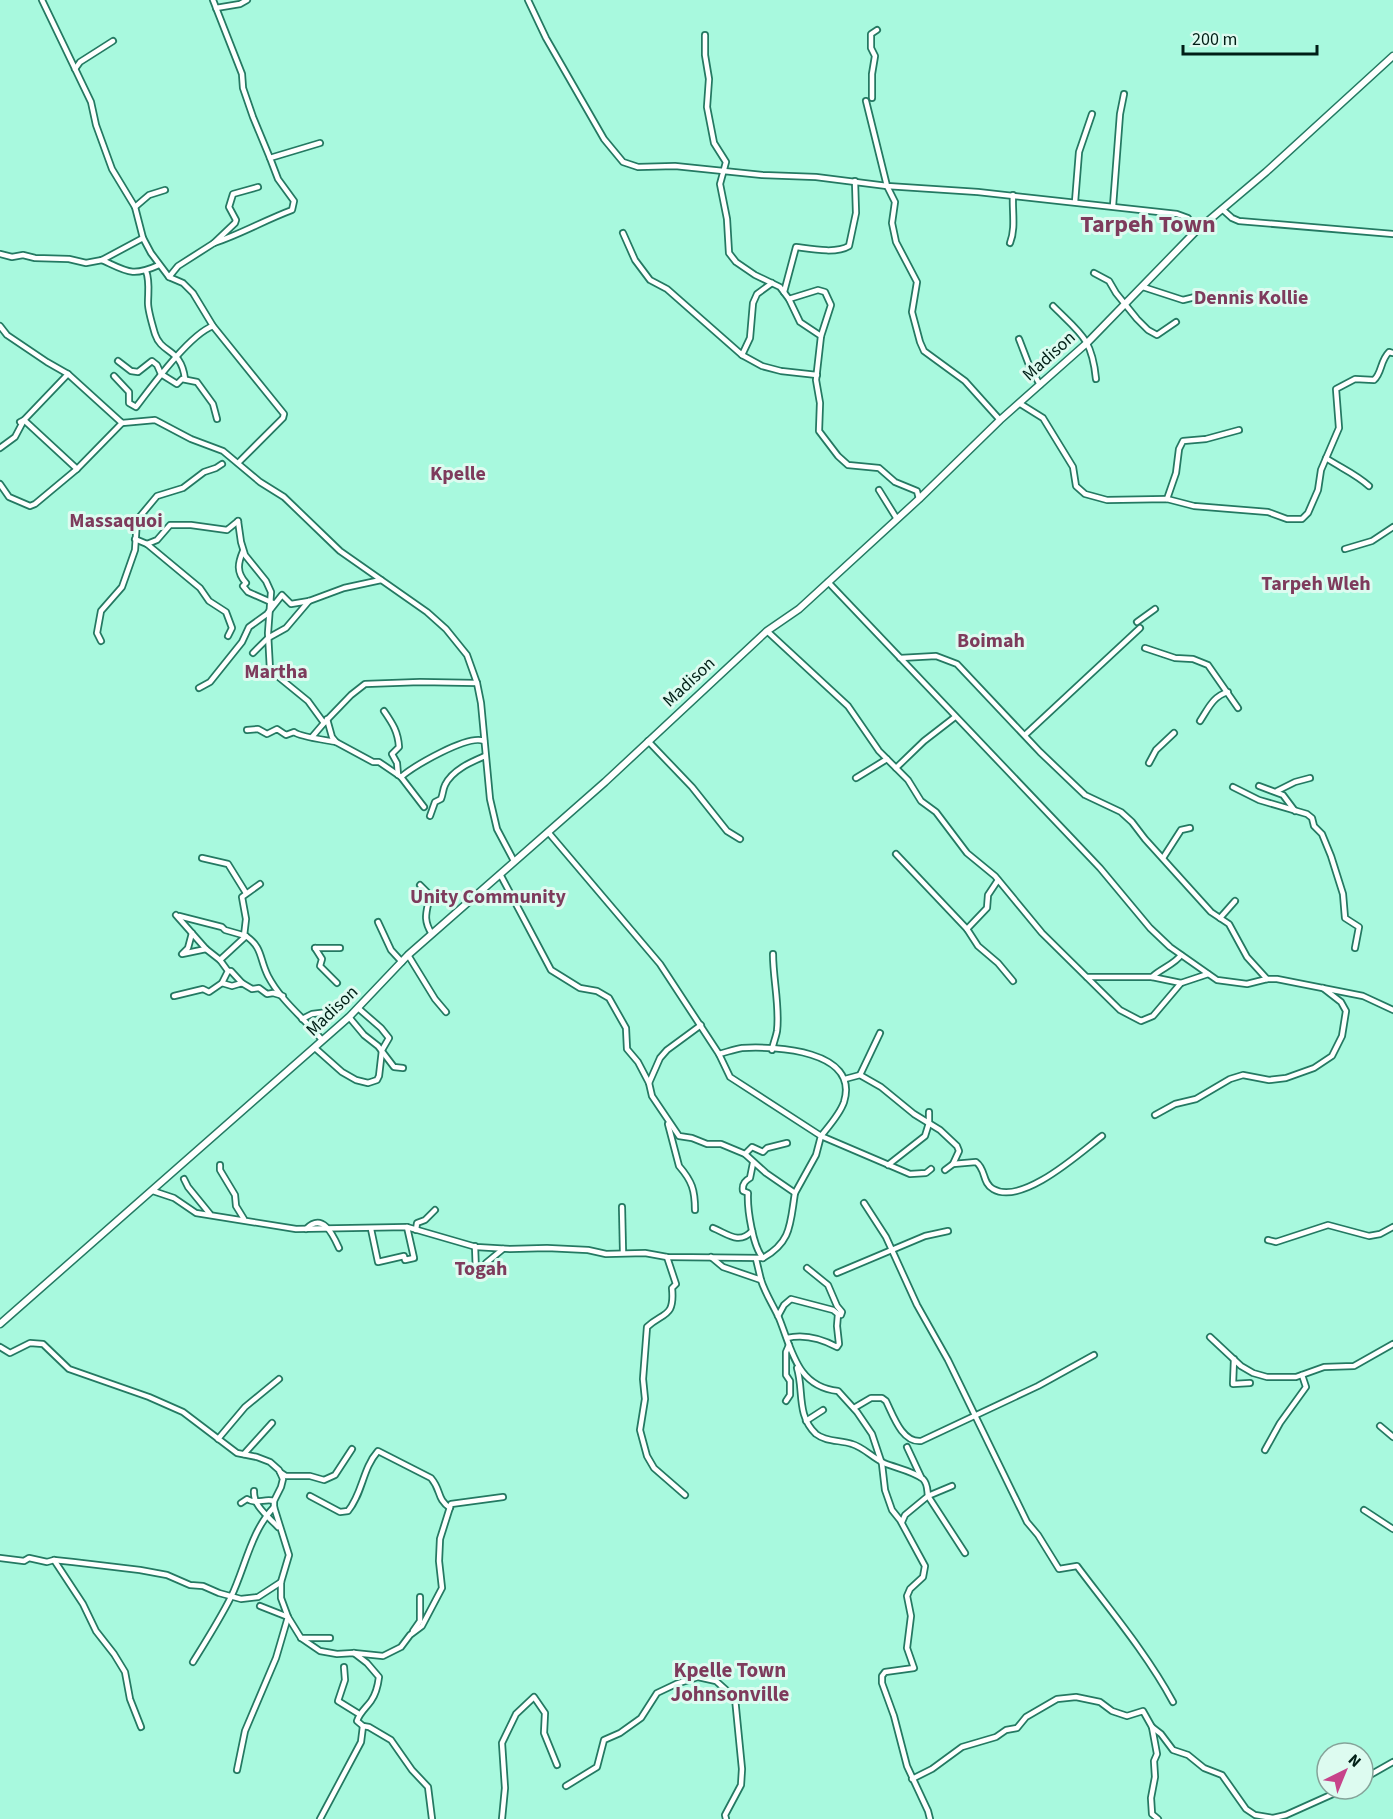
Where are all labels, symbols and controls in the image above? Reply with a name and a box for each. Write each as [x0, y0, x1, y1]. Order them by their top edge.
scale bar [1183, 18, 1316, 56]
text: 200 m [1192, 27, 1237, 52]
district label: Tarpeh Town [1080, 207, 1216, 242]
district label: Dennis Kollie [1194, 284, 1308, 312]
street label: Madison [1017, 325, 1081, 387]
district label: Kpelle [430, 460, 486, 488]
district label: Massaquoi [69, 507, 163, 535]
district label: Tarpeh Wleh [1261, 570, 1371, 598]
district label: Boimah [957, 627, 1025, 655]
street label: Madison [657, 651, 721, 713]
district label: Martha [244, 658, 308, 686]
district label: Unity Community [410, 883, 566, 911]
street label: Madison [300, 980, 364, 1042]
district label: Togah [455, 1255, 507, 1283]
district label: Kpelle Town Johnsonville [671, 1655, 790, 1709]
north arrow [1315, 1741, 1375, 1801]
text: N [1343, 1749, 1366, 1772]

